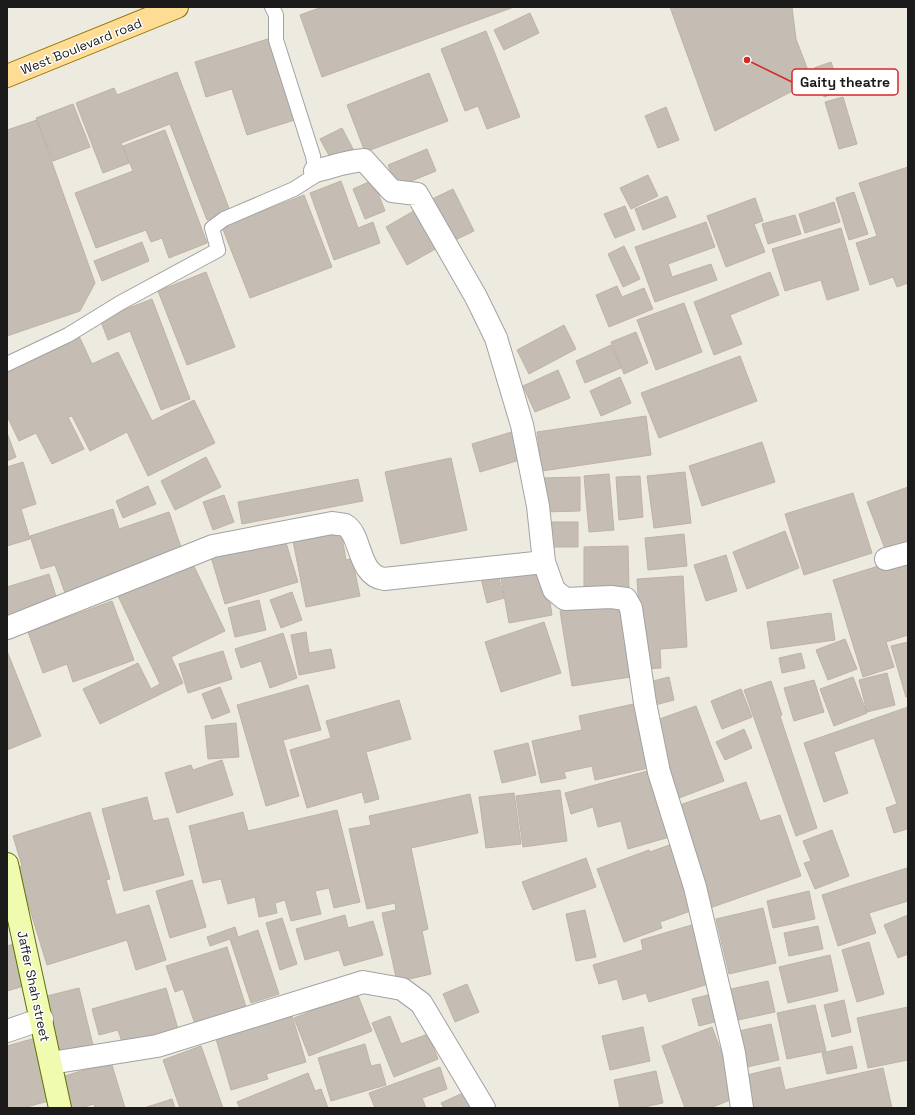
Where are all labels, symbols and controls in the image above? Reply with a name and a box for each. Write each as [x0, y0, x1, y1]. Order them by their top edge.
street label: West Boulevard road [18, 14, 144, 79]
callout: Gaity theatre [792, 69, 898, 95]
text: Gaity theatre [800, 73, 890, 91]
street label: Jaffer Shah street [13, 929, 54, 1043]

